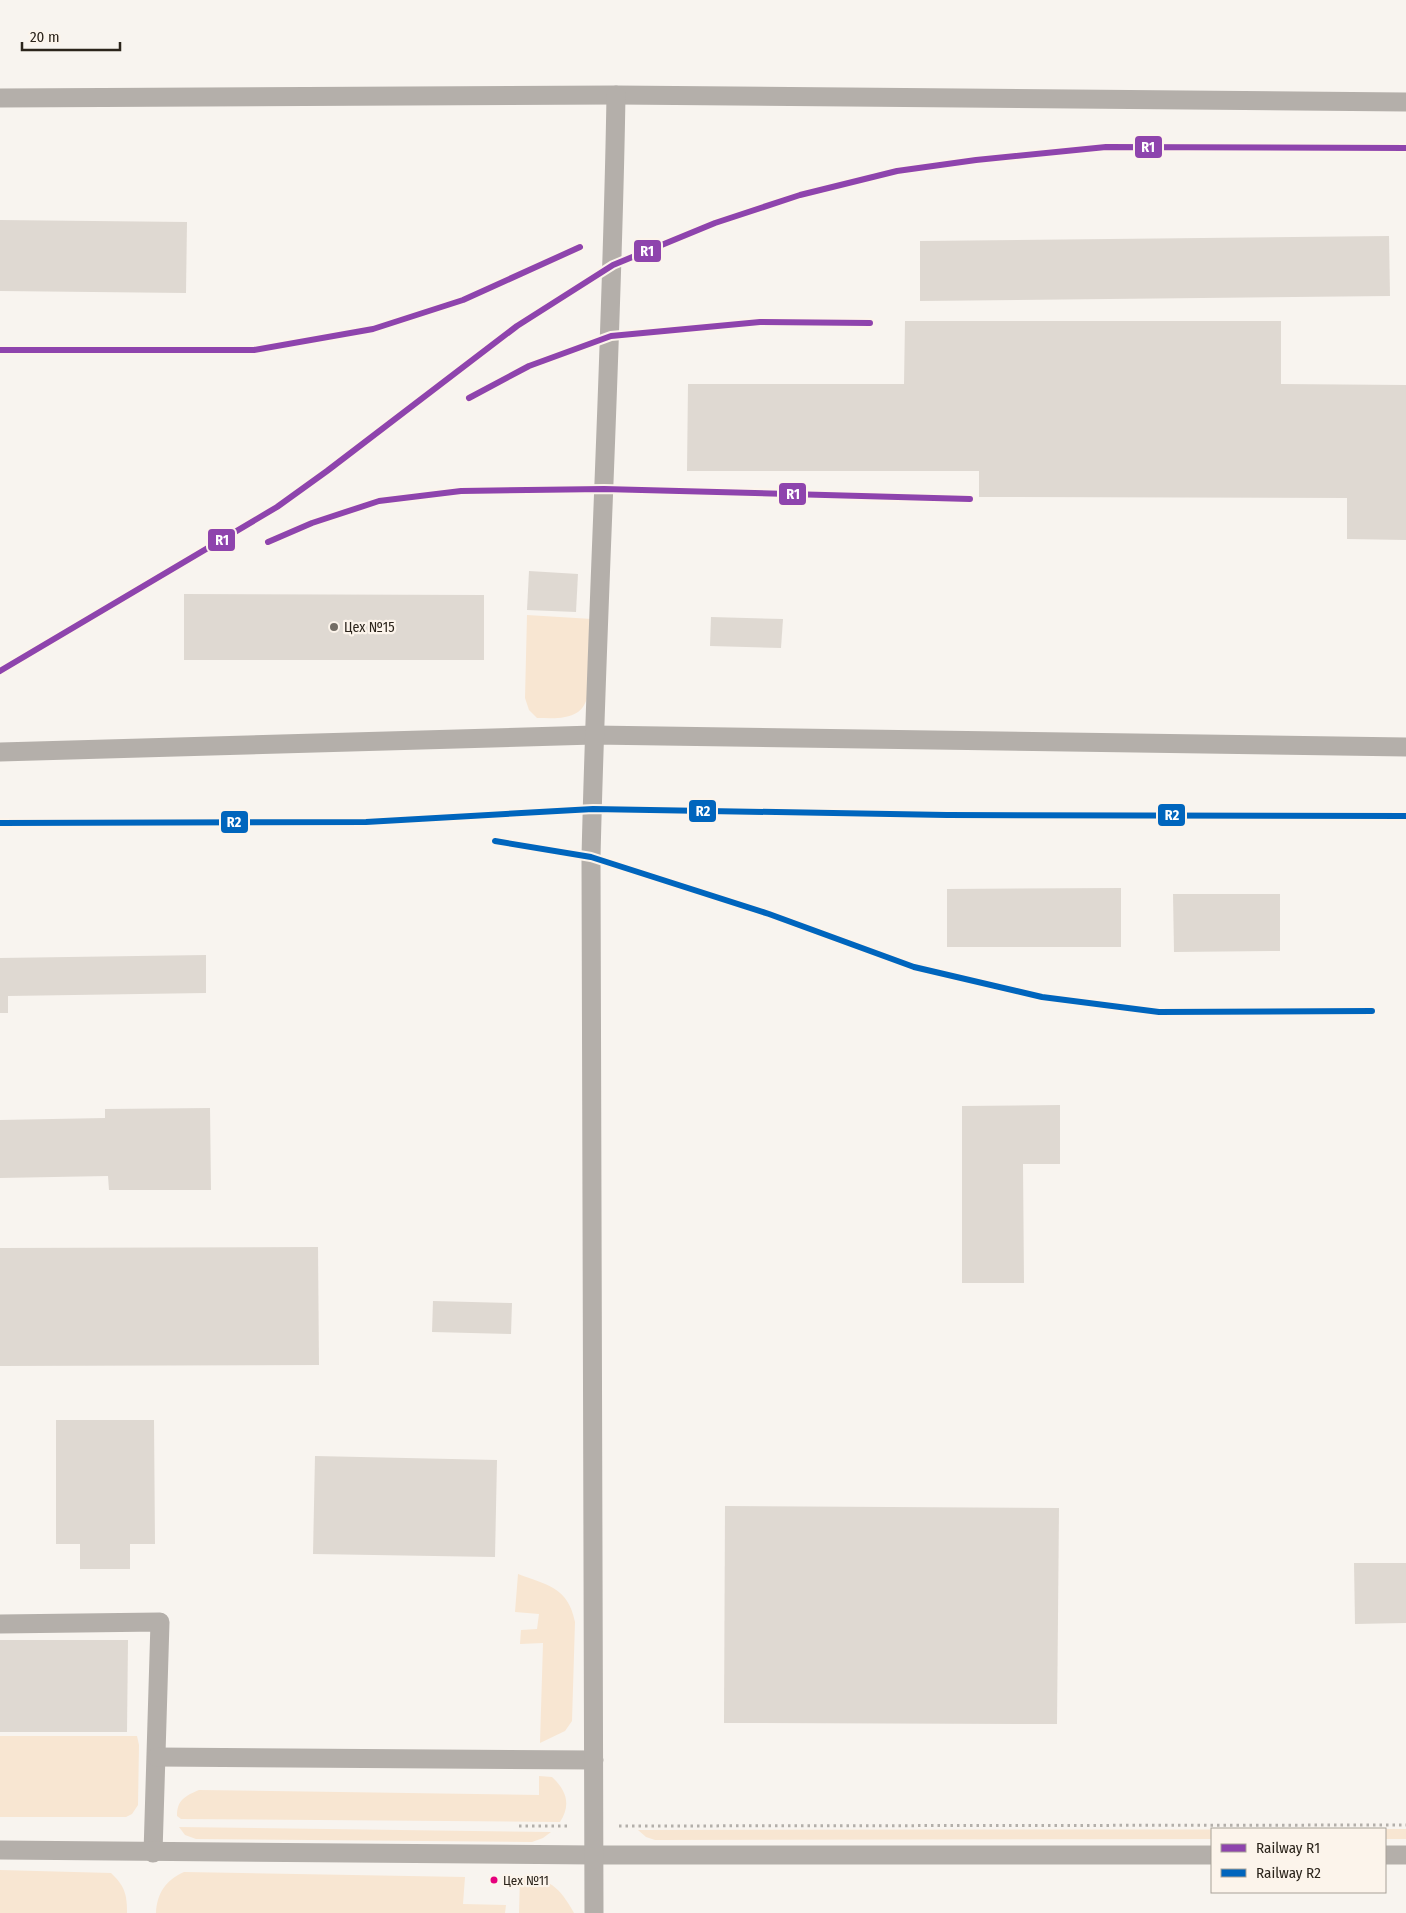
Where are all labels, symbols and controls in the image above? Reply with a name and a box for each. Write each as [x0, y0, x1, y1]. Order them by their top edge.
scale bar [22, 20, 120, 52]
text: 20 m [30, 28, 60, 46]
line badge: R1 [1134, 135, 1163, 159]
text: R1 [1141, 139, 1155, 156]
line badge: R1 [633, 239, 662, 263]
text: R1 [640, 243, 654, 260]
line badge: R1 [778, 482, 807, 506]
text: R1 [786, 486, 800, 503]
line badge: R1 [207, 528, 236, 552]
text: R1 [215, 532, 229, 549]
place label: Цех №15 [344, 619, 395, 636]
marker: Цех №15 [328, 621, 340, 633]
line badge: R2 [688, 799, 717, 823]
text: R2 [696, 803, 711, 820]
line badge: R2 [1157, 803, 1186, 827]
text: R2 [1165, 807, 1180, 824]
line badge: R2 [220, 810, 249, 834]
text: R2 [227, 814, 242, 831]
legend [1211, 1828, 1386, 1893]
text: Railway R1 [1256, 1839, 1320, 1857]
text: Railway R2 [1256, 1864, 1321, 1882]
place label: Цех №11 [503, 1873, 549, 1888]
marker: Цех №11 [489, 1875, 499, 1885]

